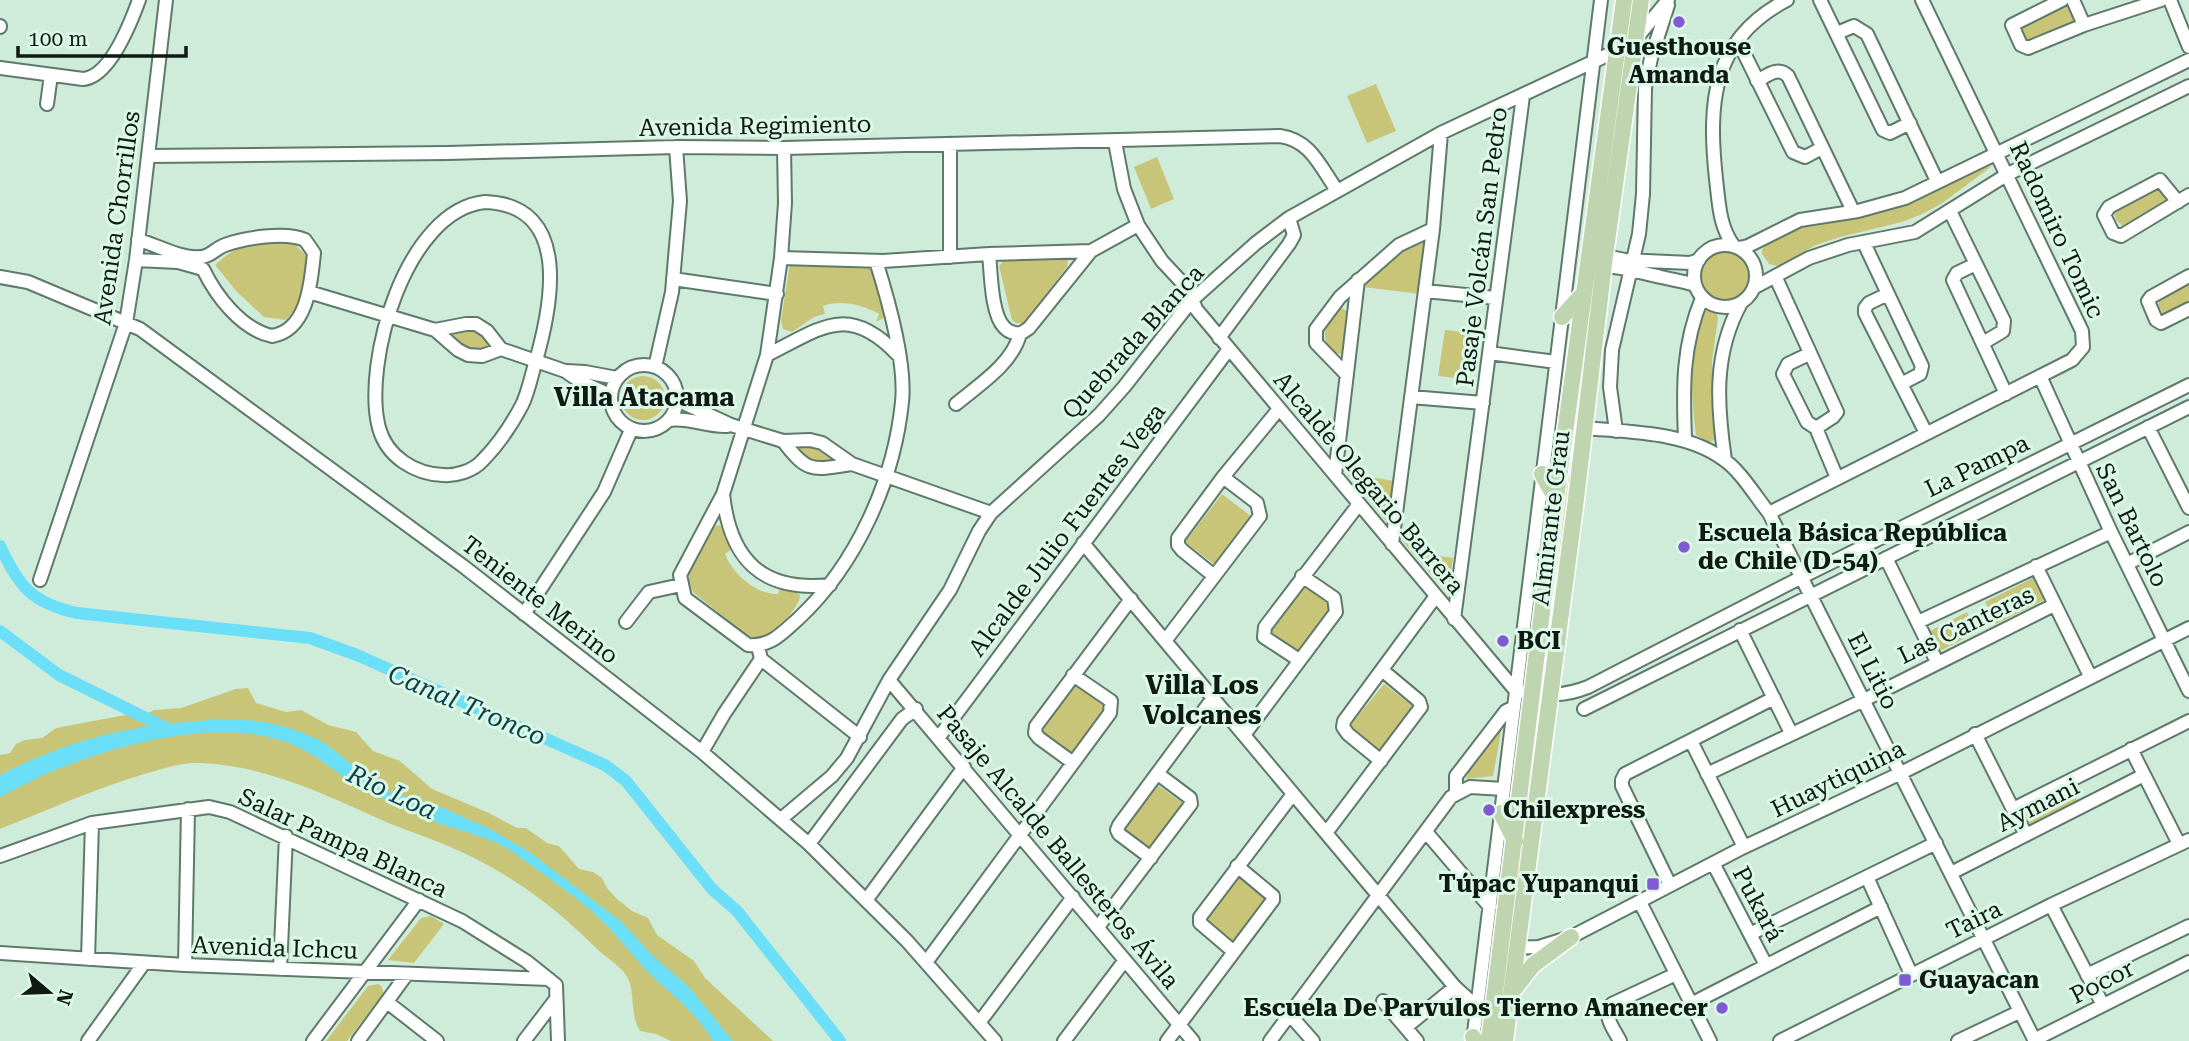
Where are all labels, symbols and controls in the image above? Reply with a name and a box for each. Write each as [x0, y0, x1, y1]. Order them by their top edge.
scale bar [18, 14, 186, 58]
marker: Guesthouse Amanda [1671, 14, 1687, 30]
text: 100 m [28, 27, 88, 51]
place label: Guesthouse Amanda [1607, 33, 1751, 89]
street label: Pasaje Volcán San Pedro [1451, 106, 1513, 388]
street label: Avenida Chorrillos [88, 109, 146, 327]
street label: Avenida Regimiento [638, 110, 872, 142]
street label: Radomiro Tomic [2004, 137, 2110, 323]
street label: Quebrada Blanca [1056, 259, 1210, 425]
street label: Alcalde Olegario Barrera [1268, 366, 1470, 600]
district label: Villa Atacama [553, 382, 735, 412]
street label: Alcalde Julio Fuentes Vega [963, 398, 1171, 662]
street label: Almirante Grau [1526, 429, 1576, 607]
street label: La Pampa [1920, 429, 2034, 503]
street label: San Bartolo [2090, 458, 2174, 592]
place label: Escuela Básica República de Chile (D-54) [1698, 519, 2007, 575]
street label: Teniente Merino [456, 530, 624, 670]
marker: Escuela Básica República de Chile (D-54) [1676, 539, 1692, 555]
street label: Las Canteras [1894, 580, 2038, 670]
place label: BCI [1517, 627, 1561, 655]
street label: El Litio [1842, 628, 1904, 714]
marker: BCI [1495, 633, 1511, 649]
water label: Canal Tronco [384, 658, 550, 752]
district label: Villa Los Volcanes [1143, 670, 1261, 730]
street label: Pasaje Alcalde Ballesteros Ávila [931, 699, 1186, 995]
street label: Huaytiquina [1767, 735, 1909, 823]
water label: Río Loa [342, 758, 441, 826]
street label: Aymani [1992, 772, 2084, 838]
street label: Salar Pampa Blanca [234, 782, 452, 904]
place label: Chilexpress [1503, 796, 1645, 824]
marker: Chilexpress [1481, 802, 1497, 818]
street label: Pukará [1727, 862, 1789, 946]
place label: Túpac Yupanqui [1439, 870, 1639, 898]
marker: Túpac Yupanqui [1645, 876, 1661, 892]
street label: Taira [1942, 895, 2006, 945]
street label: Avenida Ichcu [191, 931, 359, 965]
street label: Pocor [2066, 954, 2139, 1010]
north arrow [14, 957, 84, 1027]
place label: Guayacan [1919, 966, 2039, 994]
marker: Guayacan [1897, 972, 1913, 988]
text: N [51, 987, 78, 1008]
place label: Escuela De Parvulos Tierno Amanecer [1243, 994, 1708, 1022]
marker: Escuela De Parvulos Tierno Amanecer [1714, 1000, 1730, 1016]

